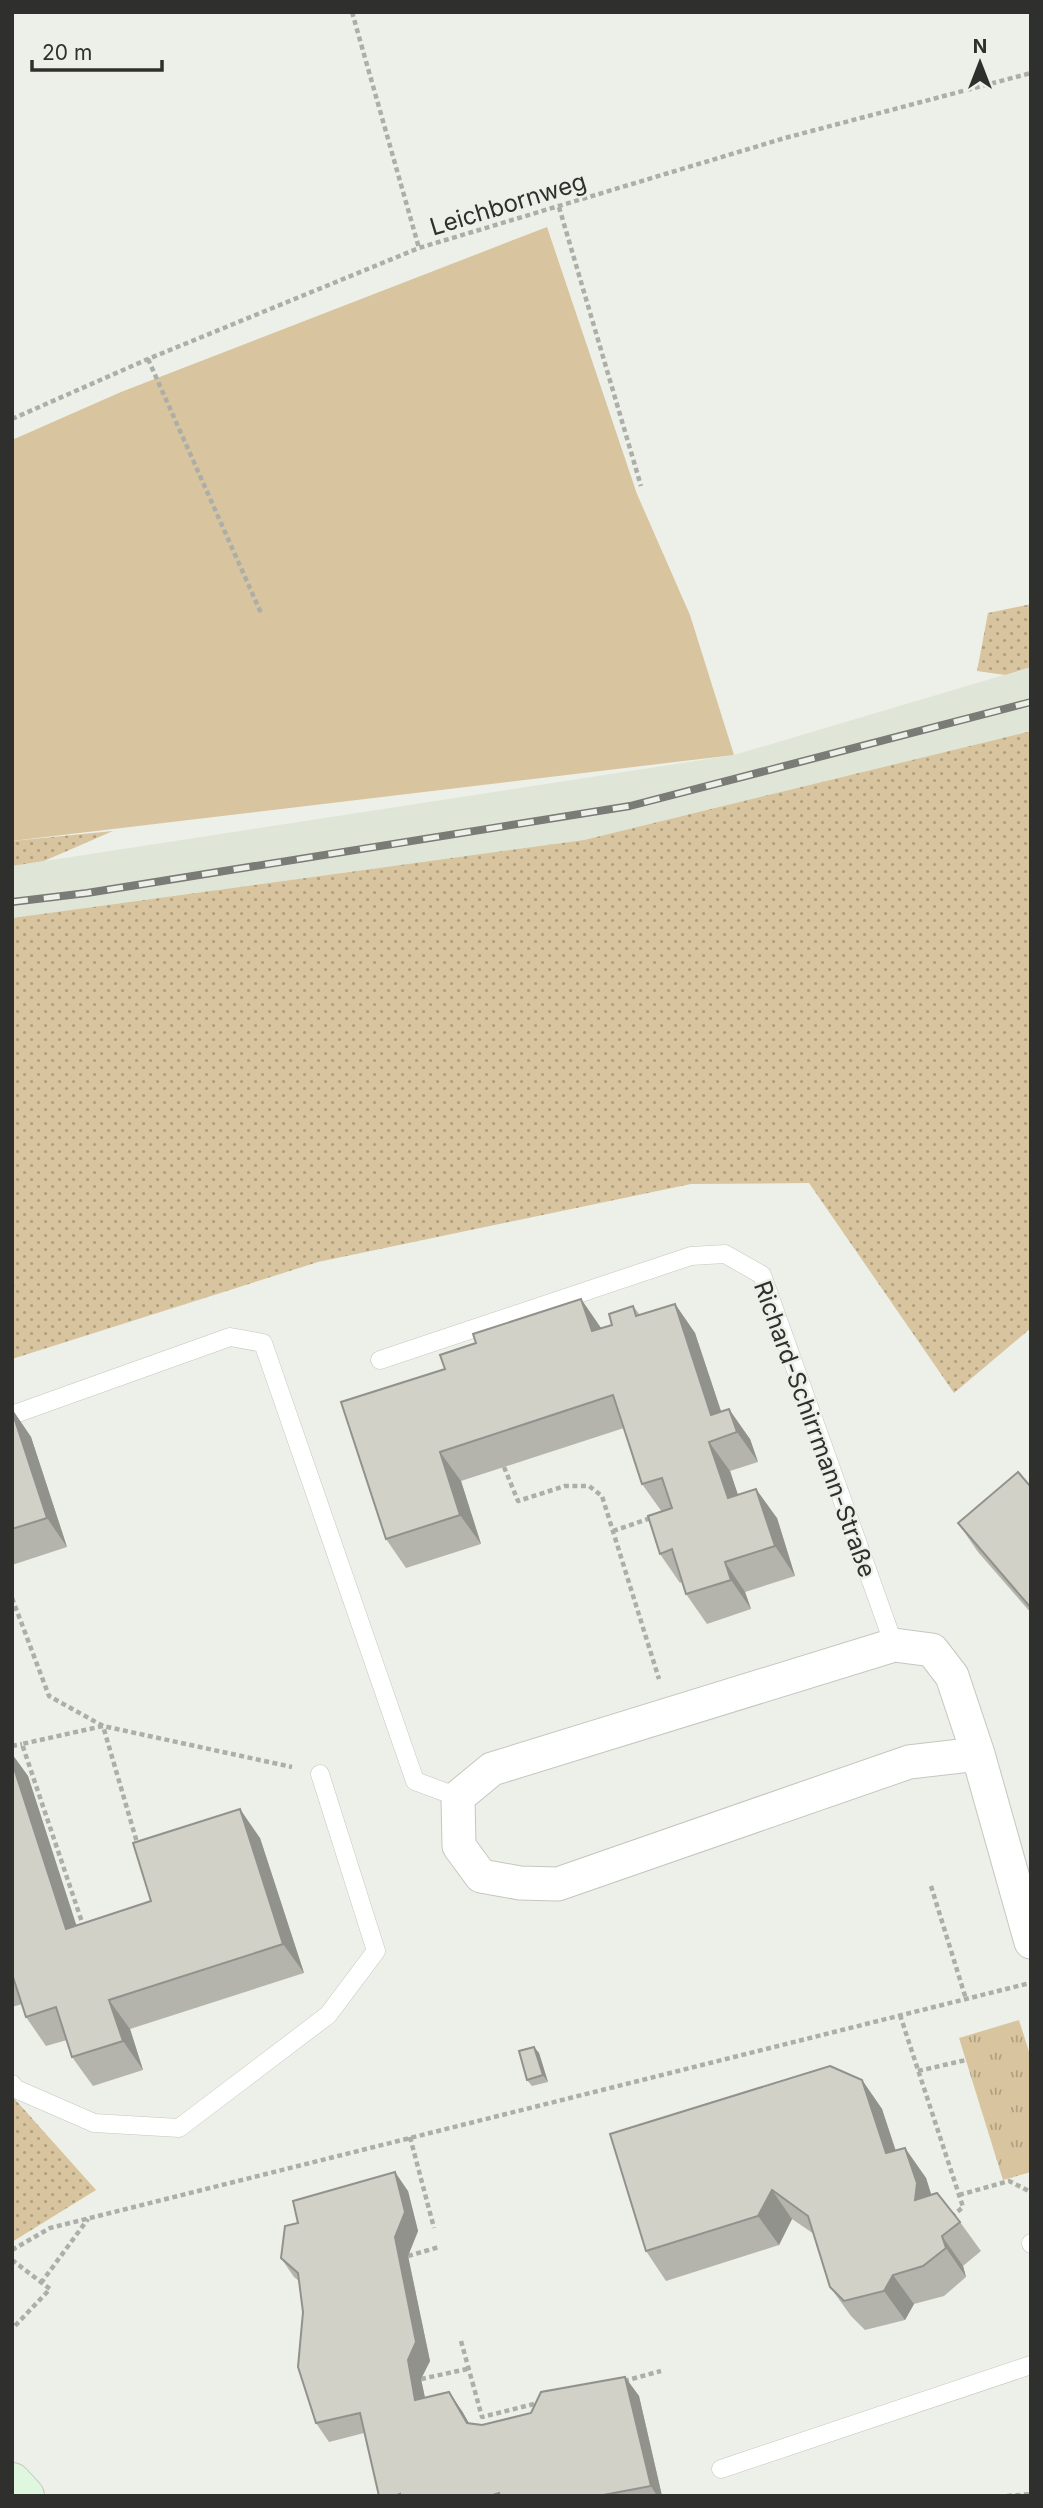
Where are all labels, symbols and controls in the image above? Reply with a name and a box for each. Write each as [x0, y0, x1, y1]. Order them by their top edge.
scale bar [32, 28, 161, 72]
north arrow [945, 28, 1015, 98]
text: N [973, 35, 987, 58]
text: 20 m [42, 40, 92, 65]
street label: Leichbornweg [426, 166, 590, 242]
street label: Richard-Schirrmann-Straße [748, 1277, 882, 1581]

